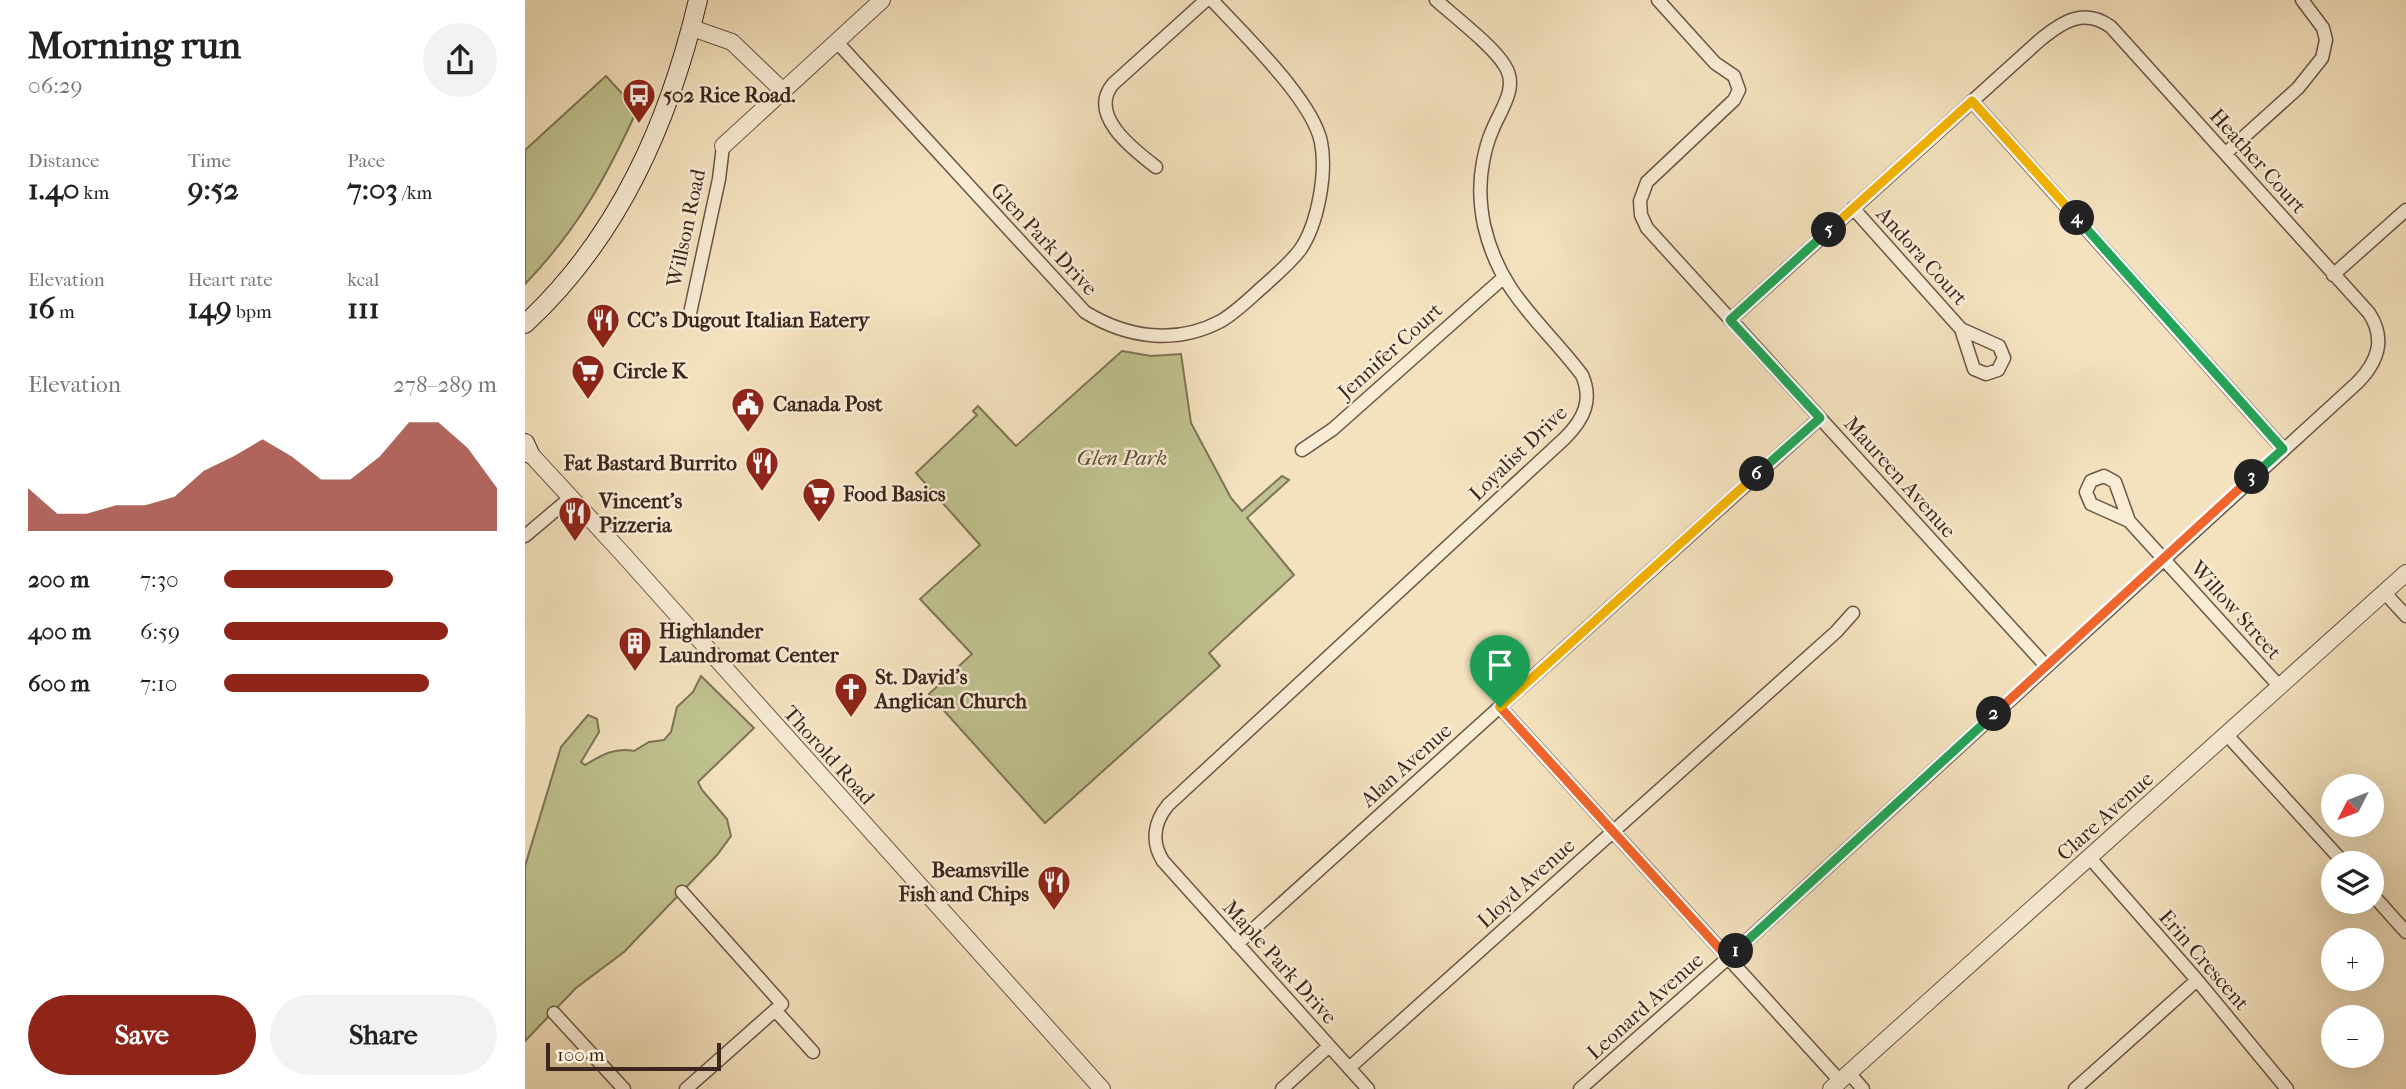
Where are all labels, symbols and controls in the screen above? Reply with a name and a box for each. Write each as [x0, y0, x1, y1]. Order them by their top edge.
text: Morning run [28, 23, 241, 68]
button: share [423, 23, 497, 97]
text: 06:29 [28, 72, 83, 99]
bus stop icon: 502 Rice Road. [620, 76, 658, 125]
place label: 502 Rice Road. [663, 83, 796, 107]
street label: Heather Court [2205, 104, 2312, 219]
text: Distance [28, 150, 99, 172]
text: Time [188, 150, 231, 172]
text: Pace [347, 150, 385, 172]
street label: Willson Road [662, 166, 710, 290]
text: 1.40 [28, 172, 80, 207]
text: 9:52 [188, 172, 239, 207]
text: 7:03 [347, 172, 398, 207]
street label: Glen Park Drive [986, 178, 1102, 300]
text: km [80, 182, 109, 204]
text: /km [398, 182, 432, 204]
pin: 4 [2059, 200, 2095, 235]
street label: Andora Court [1871, 201, 1973, 310]
text: 4 [2071, 206, 2082, 228]
pin: 5 [1811, 212, 1847, 247]
text: 5 [1824, 218, 1833, 240]
text: Elevation [28, 269, 105, 291]
text: Heart rate [188, 269, 273, 291]
text: kcal [347, 269, 379, 291]
text: 16 [28, 291, 55, 326]
text: 149 [188, 291, 232, 326]
text: 111 [347, 291, 379, 326]
street label: Jennifer Court [1331, 298, 1447, 405]
text: m [55, 301, 75, 323]
text: bpm [232, 301, 272, 323]
restaurant icon: CC's Dugout Italian Eatery [584, 301, 622, 350]
place label: CC's Dugout Italian Eatery [627, 308, 871, 332]
supermarket icon: Circle K [569, 352, 607, 401]
place label: Circle K [613, 359, 689, 383]
text: Elevation [28, 371, 121, 398]
text: 278–289 m [393, 371, 497, 398]
public building icon: Canada Post [729, 385, 767, 434]
place label: Canada Post [773, 392, 883, 416]
street label: Loyalist Drive [1464, 400, 1572, 506]
street label: Maureen Avenue [1839, 411, 1961, 543]
restaurant icon: Fat Bastard Burrito [743, 444, 781, 493]
park label: Glen Park [1077, 446, 1167, 470]
place label: Fat Bastard Burrito [563, 451, 737, 475]
pin: 6 [1739, 456, 1775, 491]
pin: 3 [2235, 460, 2269, 494]
text: 6 [1751, 462, 1762, 484]
text: 3 [2248, 465, 2255, 487]
supermarket icon: Food Basics [800, 475, 838, 524]
place label: Food Basics [842, 482, 946, 506]
place label: Vincent's Pizzeria [598, 489, 682, 537]
restaurant icon: Vincent's Pizzeria [556, 494, 594, 543]
street label: Willow Street [2185, 555, 2287, 664]
text: 200 m [28, 566, 89, 593]
text: 7:30 [140, 566, 179, 593]
text: 400 m [28, 618, 91, 645]
text: 6:59 [140, 618, 180, 645]
place label: Highlander Laundromat Center [659, 619, 840, 667]
building icon: Highlander Laundromat Center [616, 624, 654, 673]
pin [1470, 635, 1530, 707]
icon: arrive [1481, 646, 1519, 684]
place label: St. David's Anglican Church [873, 665, 1027, 713]
text: 600 m [28, 670, 90, 697]
text: 7:10 [140, 670, 177, 697]
church icon: St. David's Anglican Church [832, 670, 870, 719]
pin: 2 [1977, 696, 2011, 732]
street label: Thorold Road [778, 701, 880, 810]
text: 2 [1989, 702, 1998, 724]
street label: Alan Avenue [1355, 718, 1456, 813]
street label: Clare Avenue [2052, 767, 2158, 865]
north arrow [2321, 774, 2383, 836]
map controls [2321, 774, 2384, 1068]
street label: Lloyd Avenue [1472, 833, 1580, 933]
button: layers [2321, 851, 2384, 914]
place label: Beamsville Fish and Chips [898, 858, 1030, 906]
restaurant icon: Beamsville Fish and Chips [1035, 863, 1073, 912]
street label: Maple Park Drive [1218, 895, 1342, 1029]
street label: Erin Crescent [2154, 905, 2254, 1015]
button: + [2321, 928, 2384, 991]
pin: 1 [1719, 934, 1753, 968]
text: 1 [1732, 939, 1739, 961]
street label: Leonard Avenue [1582, 948, 1708, 1064]
button: Save [28, 995, 256, 1075]
button: Share [270, 995, 497, 1075]
button: − [2321, 1005, 2384, 1068]
scale bar [546, 1040, 721, 1072]
text: 100 m [557, 1044, 605, 1066]

